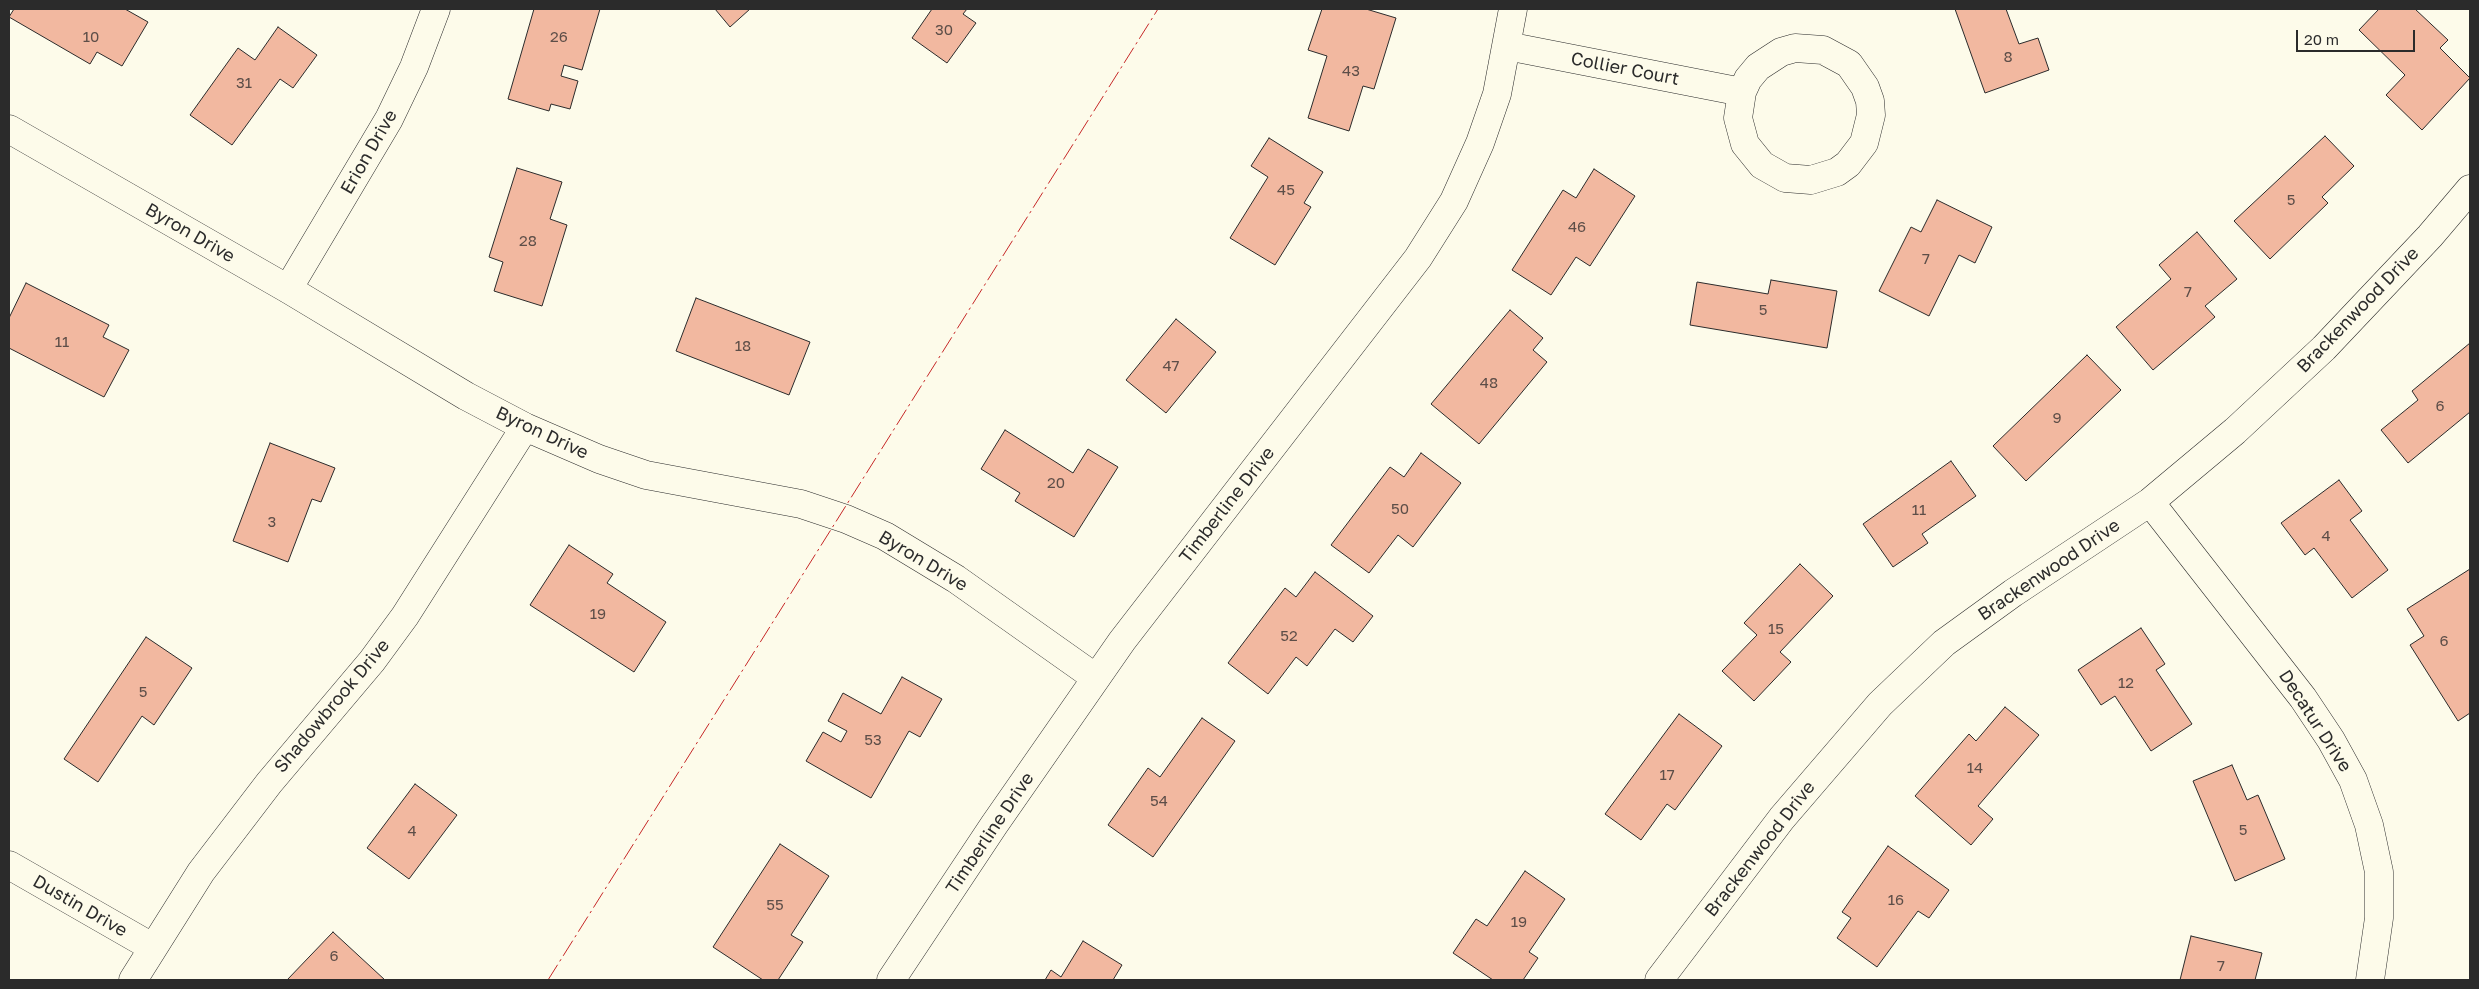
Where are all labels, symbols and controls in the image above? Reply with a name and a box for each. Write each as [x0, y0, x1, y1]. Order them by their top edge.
scale bar [2299, 20, 2418, 52]
house number: 30 [935, 21, 953, 39]
house number: 10 [83, 28, 99, 46]
house number: 26 [550, 28, 568, 46]
text: 20 m [2304, 30, 2339, 48]
street label: Collier Court [1569, 48, 1681, 90]
house number: 8 [2003, 48, 2013, 66]
house number: 43 [1342, 62, 1360, 80]
house number: 31 [236, 74, 252, 92]
street label: Erion Drive [336, 106, 402, 198]
house number: 45 [1277, 181, 1295, 199]
house number: 5 [2287, 191, 2295, 209]
street label: Byron Drive [141, 199, 239, 267]
house number: 46 [1568, 218, 1586, 236]
house number: 28 [519, 232, 537, 250]
street label: Brackenwood Drive [2293, 243, 2423, 377]
house number: 7 [1922, 250, 1930, 268]
house number: 7 [2184, 283, 2192, 301]
house number: 5 [1759, 301, 1767, 319]
house number: 11 [55, 333, 69, 351]
house number: 18 [735, 337, 751, 355]
house number: 47 [1162, 357, 1180, 375]
house number: 48 [1480, 374, 1498, 392]
house number: 6 [2435, 397, 2445, 415]
street label: Byron Drive [492, 402, 592, 464]
house number: 9 [2052, 409, 2062, 427]
street label: Timberline Drive [1175, 443, 1279, 567]
house number: 20 [1047, 474, 1065, 492]
house number: 50 [1391, 500, 1409, 518]
house number: 11 [1912, 501, 1926, 519]
house number: 3 [268, 513, 276, 531]
street label: Brackenwood Drive [1974, 515, 2124, 625]
street label: Byron Drive [875, 526, 971, 596]
house number: 4 [2321, 527, 2331, 545]
house number: 19 [590, 605, 606, 623]
house number: 15 [1768, 620, 1784, 638]
house number: 52 [1280, 627, 1298, 645]
house number: 6 [2439, 632, 2449, 650]
street label: Shadowbrook Drive [270, 635, 394, 777]
street label: Decatur Drive [2274, 666, 2356, 776]
house number: 12 [2118, 674, 2134, 692]
house number: 5 [139, 683, 147, 701]
house number: 53 [864, 731, 882, 749]
house number: 14 [1967, 759, 1983, 777]
house number: 17 [1659, 766, 1675, 784]
street label: Timberline Drive [941, 768, 1039, 898]
street label: Brackenwood Drive [1700, 777, 1820, 921]
house number: 54 [1150, 792, 1168, 810]
house number: 5 [2239, 821, 2247, 839]
house number: 4 [407, 822, 417, 840]
street label: Dustin Drive [29, 870, 131, 942]
house number: 16 [1888, 891, 1904, 909]
house number: 55 [766, 896, 784, 914]
house number: 19 [1511, 913, 1527, 931]
house number: 6 [329, 947, 339, 965]
house number: 7 [2217, 957, 2225, 975]

